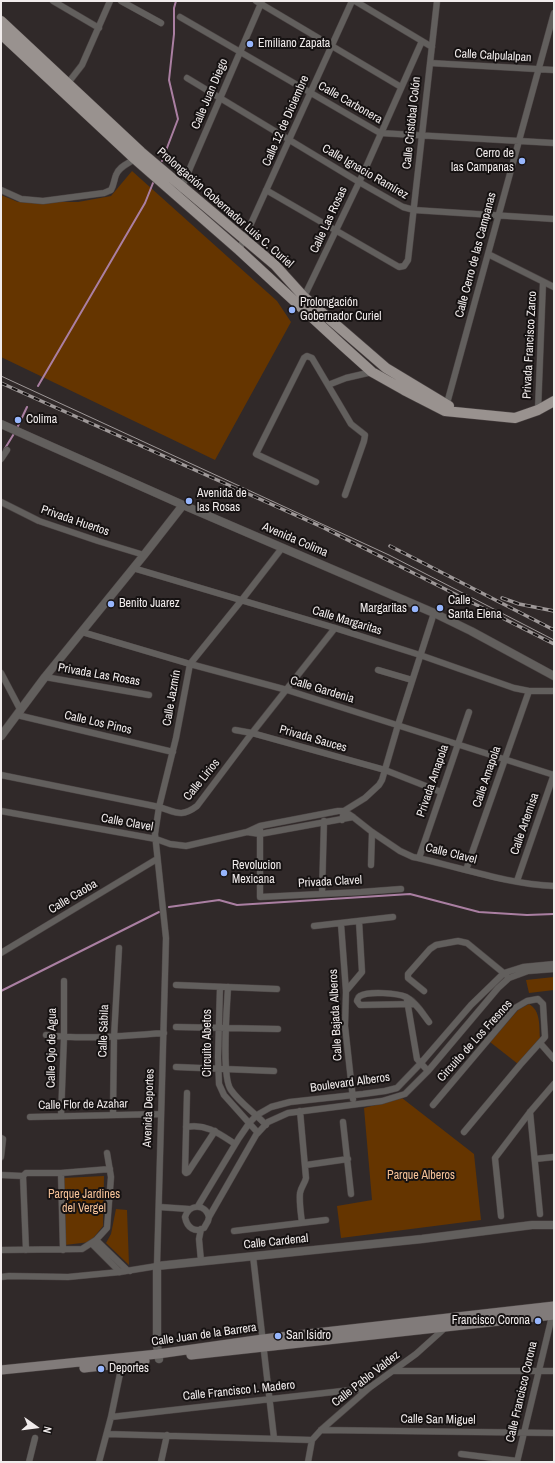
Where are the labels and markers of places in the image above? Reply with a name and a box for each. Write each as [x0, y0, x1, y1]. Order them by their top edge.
place label: Emiliano Zapata [258, 37, 330, 51]
marker: Emiliano Zapata [245, 39, 255, 49]
place label: Cerro de las Campanas [451, 147, 514, 175]
marker: Cerro de las Campanas [517, 156, 527, 166]
place label: Prolongación Gobernador Curiel [300, 296, 381, 324]
marker: Prolongación Gobernador Curiel [287, 305, 297, 315]
place label: Colima [26, 413, 57, 427]
marker: Colima [13, 415, 23, 425]
place label: Avenida de las Rosas [197, 487, 247, 515]
marker: Avenida de las Rosas [184, 496, 194, 506]
place label: Calle Santa Elena [448, 594, 502, 622]
place label: Benito Juarez [119, 597, 180, 611]
marker: Benito Juarez [106, 599, 116, 609]
place label: Margaritas [360, 602, 407, 616]
marker: Calle Santa Elena [435, 603, 445, 613]
marker: Margaritas [410, 604, 420, 614]
place label: Revolucion Mexicana [232, 859, 281, 887]
marker: Revolucion Mexicana [219, 868, 229, 878]
place label: Francisco Corona [452, 1314, 530, 1328]
marker: Francisco Corona [533, 1316, 543, 1326]
place label: San Isidro [286, 1329, 331, 1343]
marker: San Isidro [273, 1331, 283, 1341]
place label: Deportes [109, 1362, 149, 1376]
marker: Deportes [96, 1364, 106, 1374]

